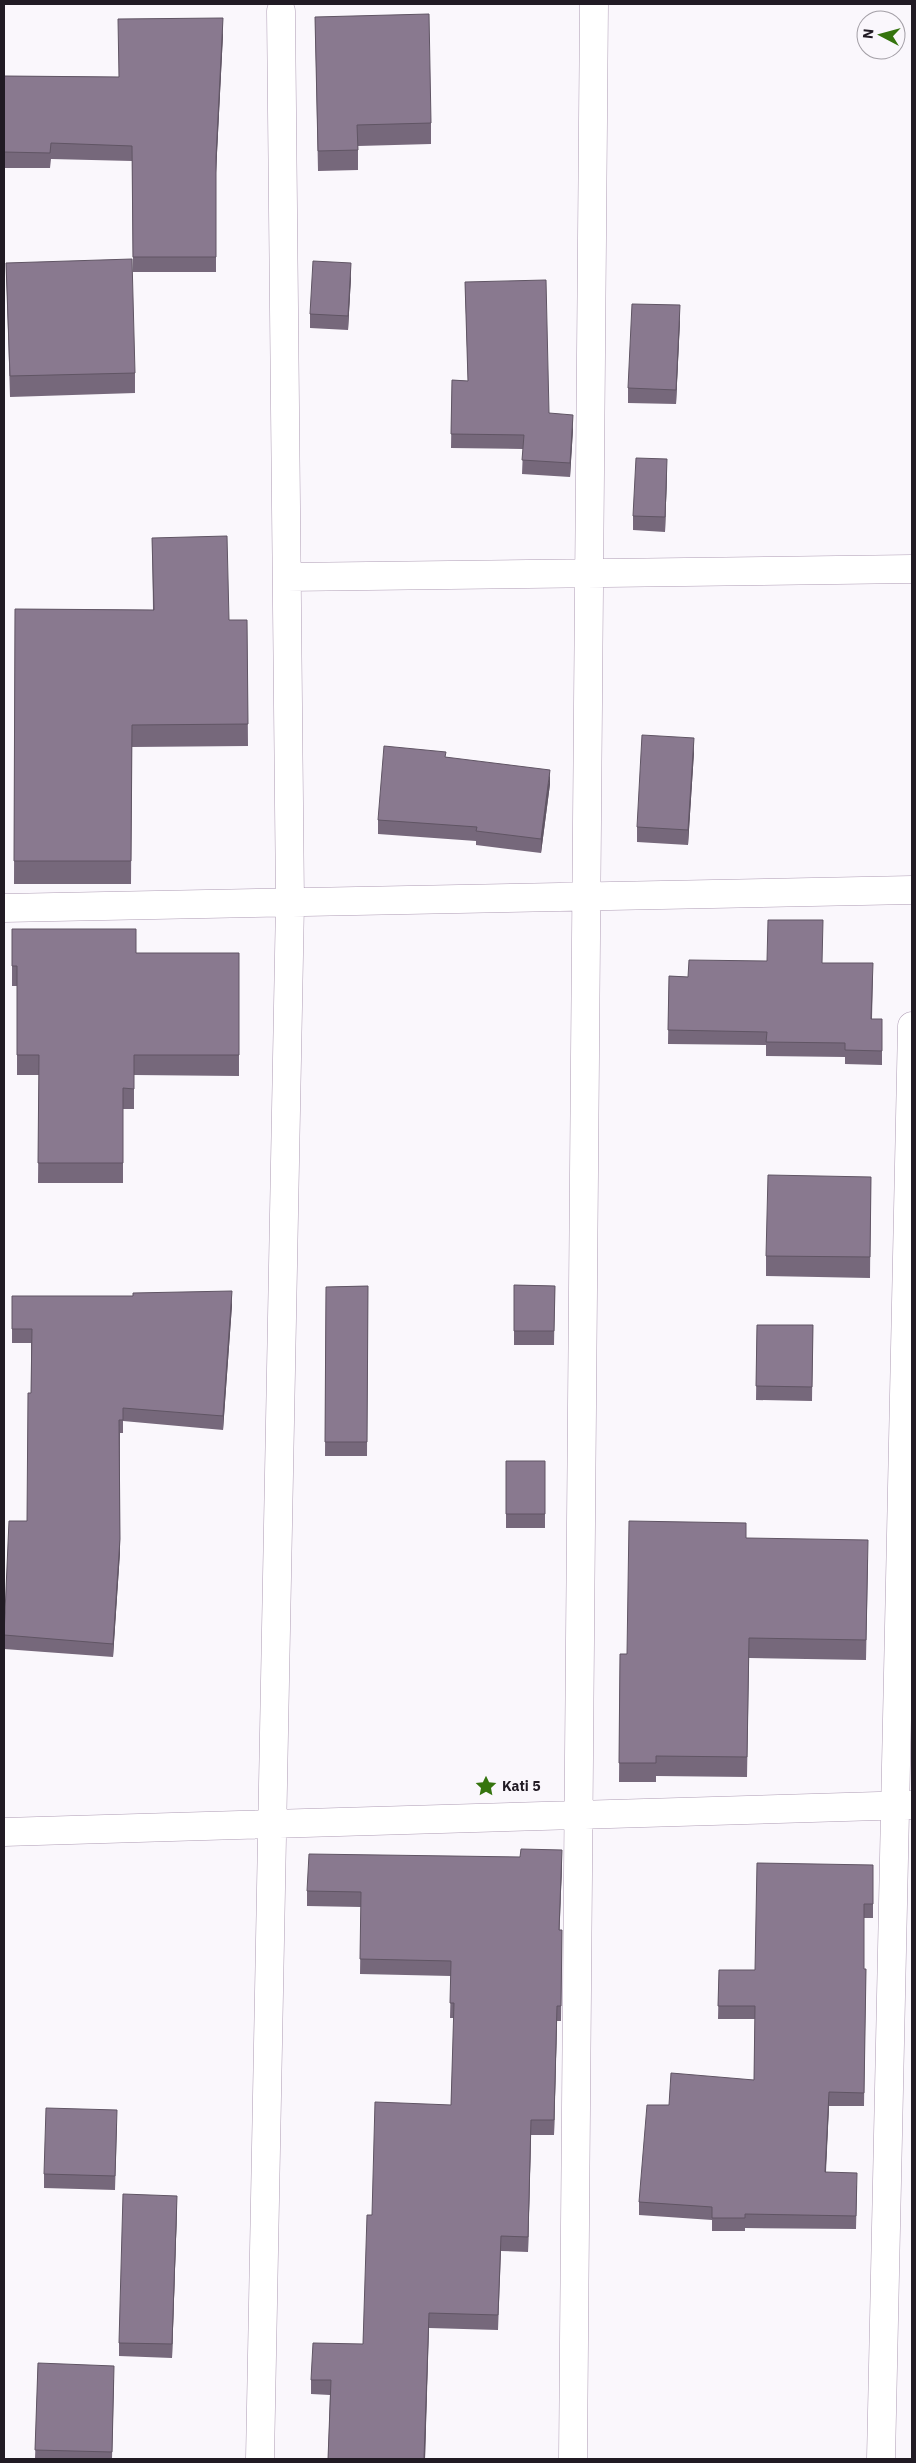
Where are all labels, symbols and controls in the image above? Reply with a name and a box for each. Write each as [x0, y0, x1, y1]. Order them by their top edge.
north arrow [856, 10, 906, 60]
text: N [859, 28, 878, 40]
place icon: Kati 5 [473, 1773, 499, 1799]
place label: Kati 5 [502, 1777, 541, 1795]

